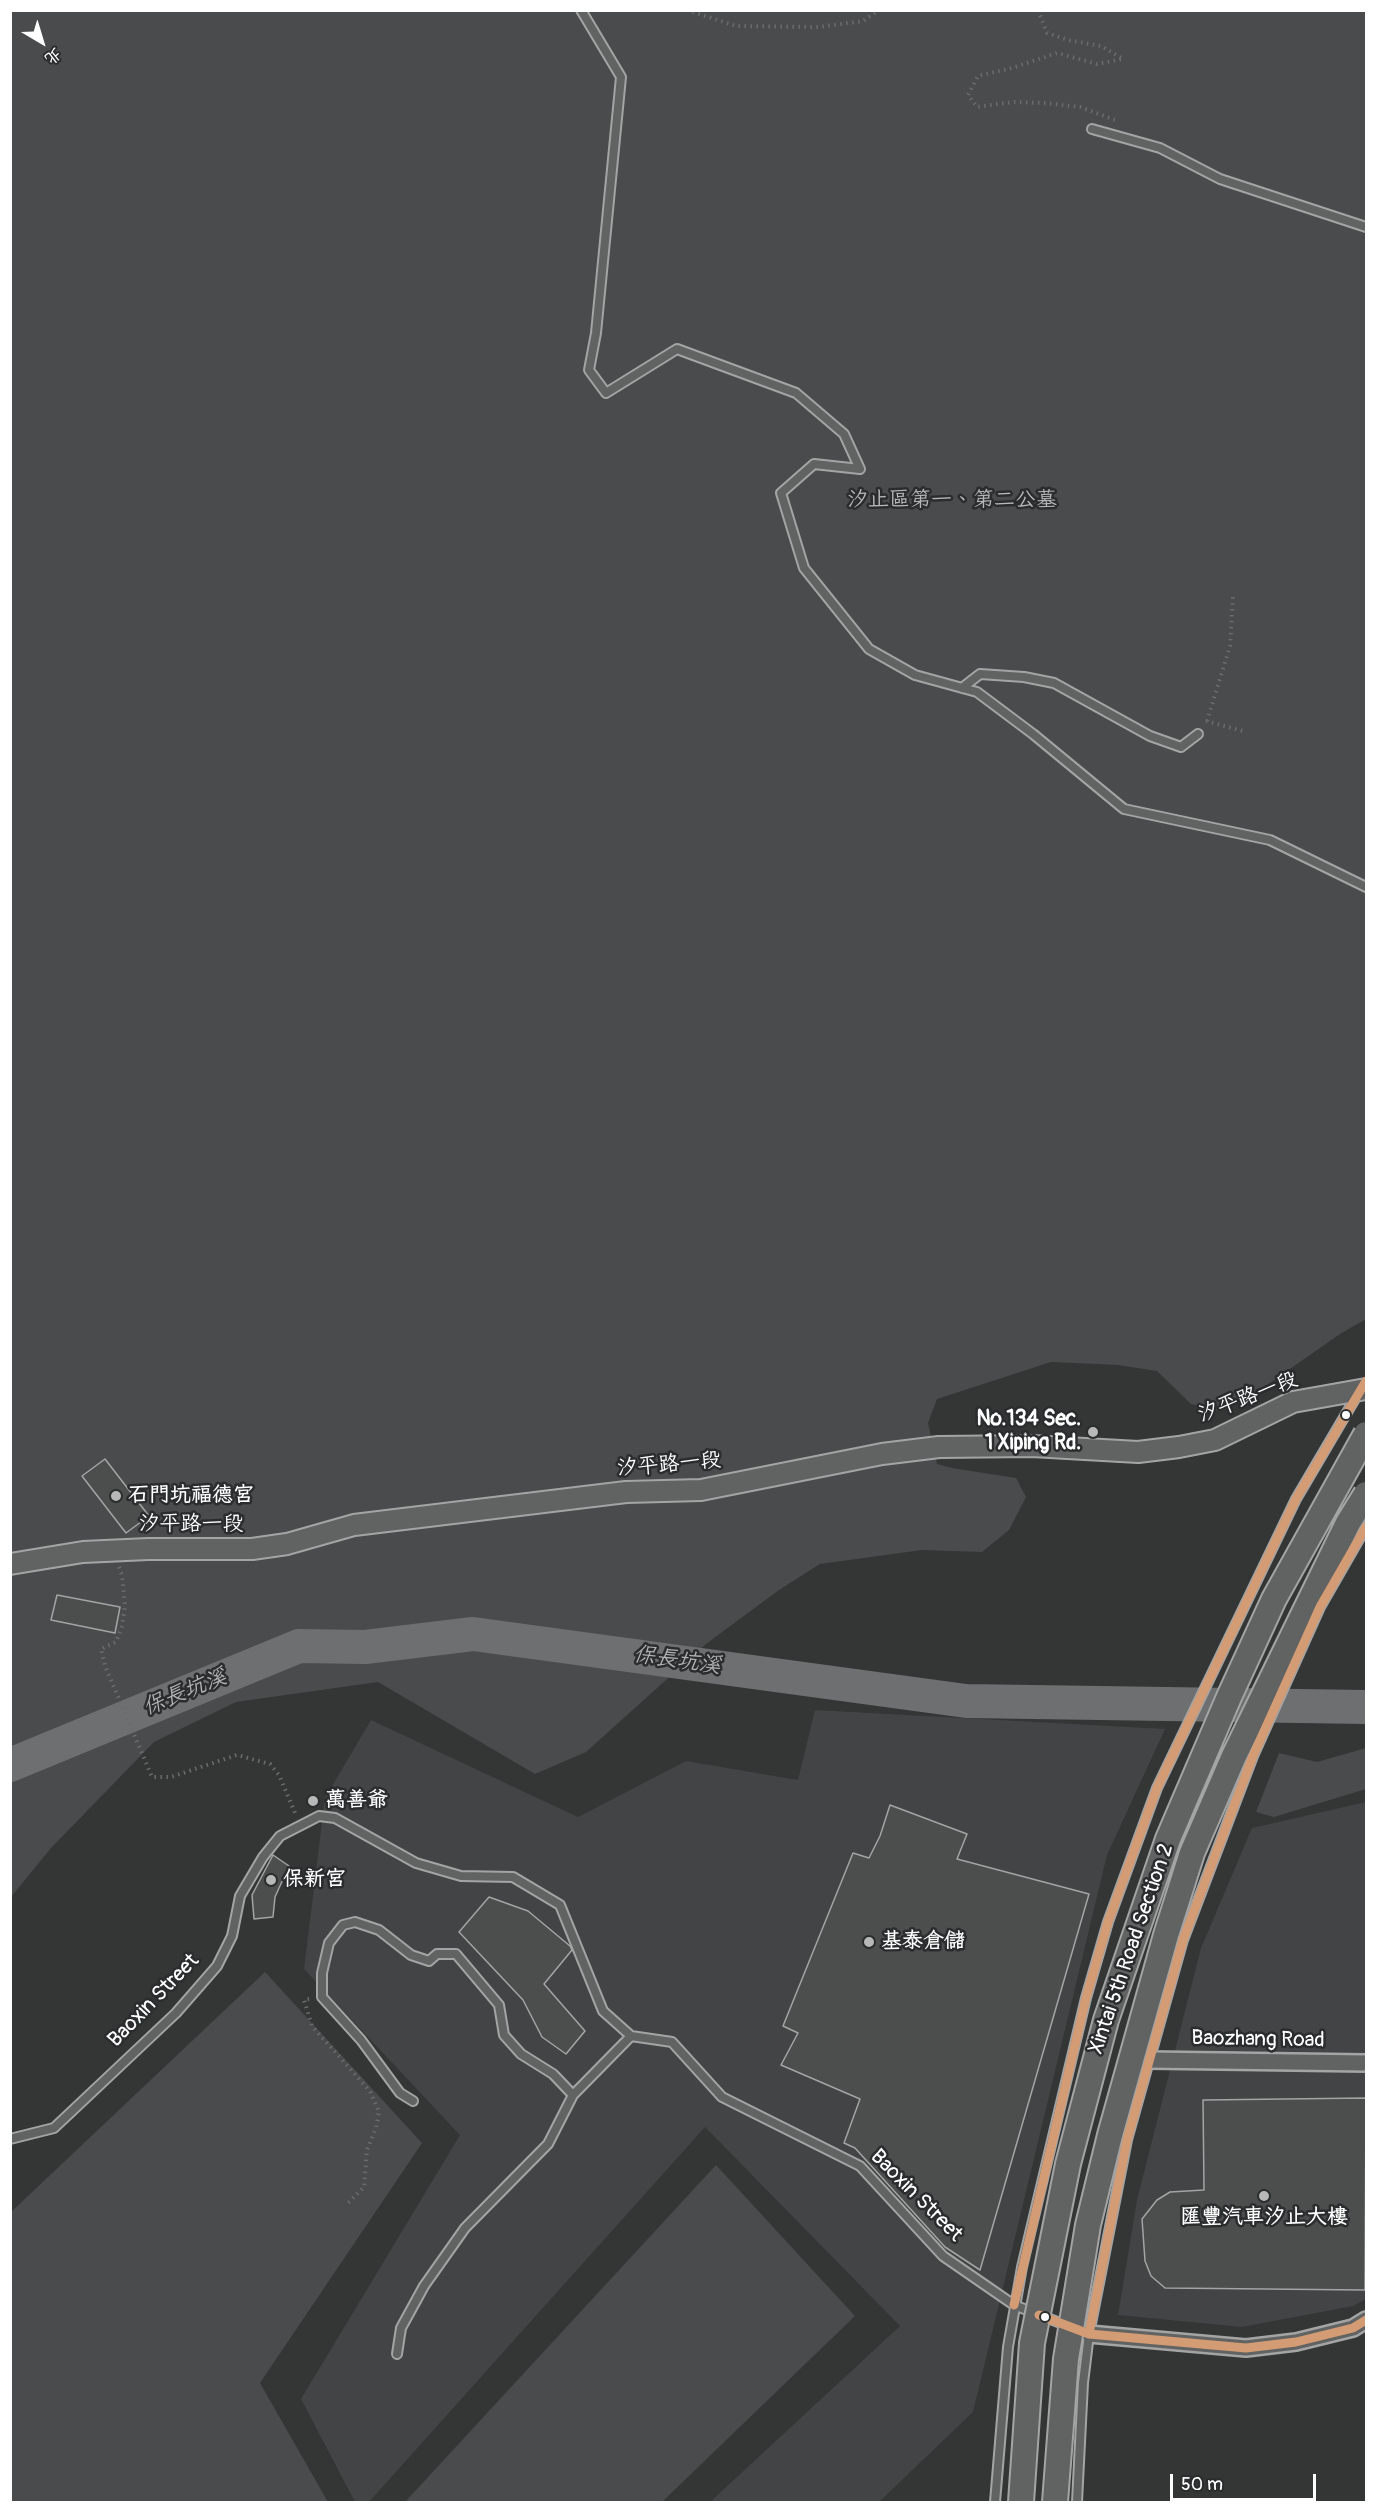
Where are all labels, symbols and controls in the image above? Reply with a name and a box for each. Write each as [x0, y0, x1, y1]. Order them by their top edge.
north arrow [12, 12, 72, 72]
text: 北 [41, 43, 66, 69]
park label: 汐止區第一、第二公墓 [847, 488, 1057, 514]
street label: 汐平路一段 [1194, 1367, 1302, 1429]
place label: No.134 Sec. 1 Xiping Rd. [976, 1407, 1081, 1457]
unlabelled marker [1340, 1409, 1352, 1421]
marker: No.134 Sec. 1 Xiping Rd. [1086, 1425, 1100, 1439]
street label: 汐平路一段 [616, 1448, 722, 1482]
place label: 石門坑福德宮 [128, 1483, 254, 1509]
marker: 石門坑福德宮 [109, 1489, 123, 1503]
street label: 汐平路一段 [139, 1512, 243, 1538]
water label: 保長坑溪 [632, 1642, 722, 1680]
water label: 保長坑溪 [139, 1664, 231, 1722]
place label: 萬善爺 [325, 1788, 388, 1814]
marker: 萬善爺 [306, 1794, 320, 1808]
street label: Xintai 5th Road Section 2 [1084, 1841, 1180, 2057]
place label: 保新宮 [283, 1867, 346, 1893]
marker: 保新宮 [264, 1873, 278, 1887]
place label: 基泰倉儲 [881, 1929, 965, 1955]
marker: 基泰倉儲 [862, 1935, 876, 1949]
street label: Baoxin Street [103, 1949, 205, 2053]
street label: Baozhang Road [1191, 2026, 1325, 2054]
street label: Baoxin Street [865, 2145, 967, 2247]
marker: 匯豐汽車汐止大樓 [1257, 2189, 1271, 2203]
place label: 匯豐汽車汐止大樓 [1180, 2205, 1348, 2231]
unlabelled marker [1039, 2311, 1051, 2323]
scale bar [1173, 2462, 1318, 2500]
text: 50 m [1181, 2473, 1223, 2496]

